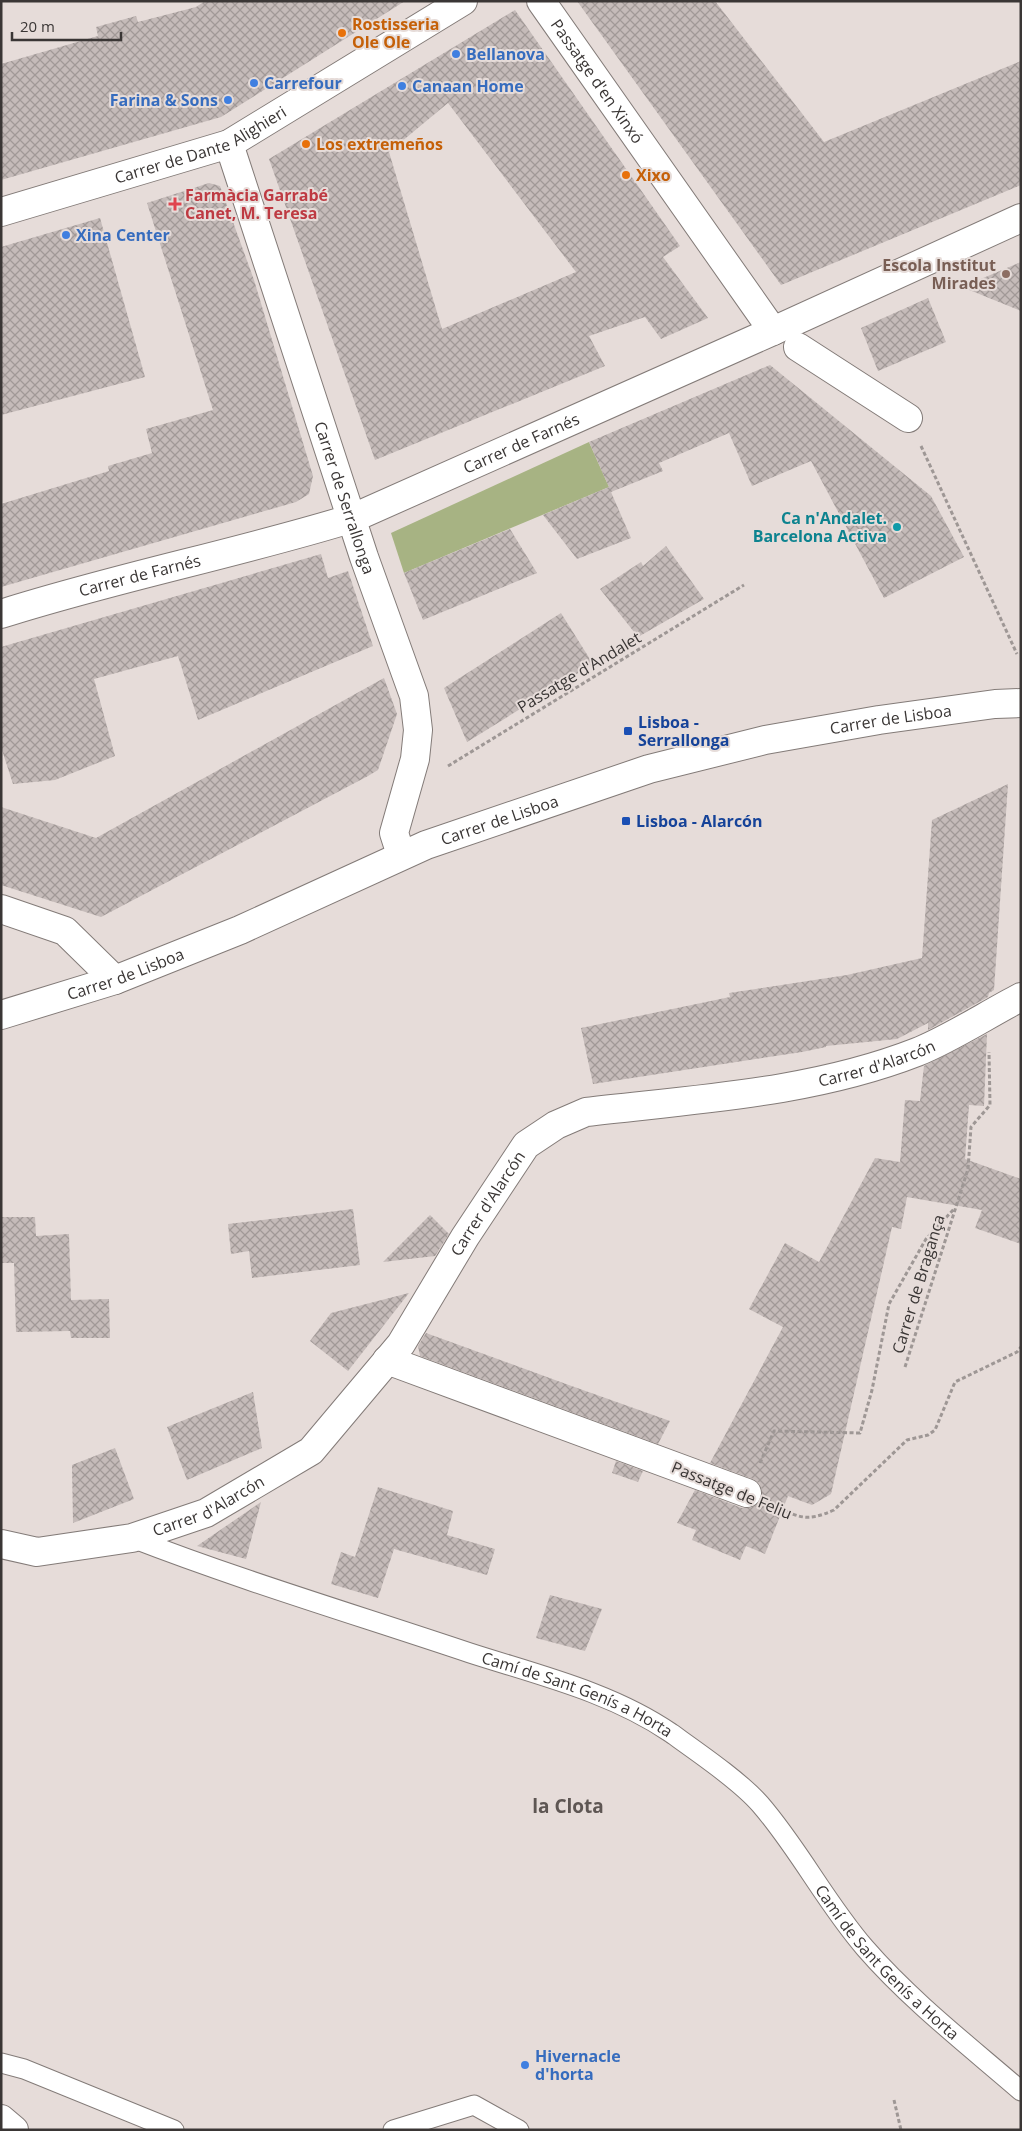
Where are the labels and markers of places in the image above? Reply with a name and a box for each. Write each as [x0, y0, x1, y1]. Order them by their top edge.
place label: Rostisseria Ole Ole [352, 13, 439, 53]
marker: Rostisseria Ole Ole [336, 27, 348, 39]
place label: Bellanova [466, 43, 545, 65]
marker: Bellanova [450, 48, 462, 60]
place label: Carrefour [264, 72, 342, 94]
place label: Canaan Home [412, 75, 524, 97]
marker: Carrefour [248, 77, 260, 89]
marker: Canaan Home [396, 80, 408, 92]
place label: Farina & Sons [110, 89, 218, 111]
marker: Farina & Sons [222, 94, 234, 106]
place label: Los extremeños [316, 133, 443, 155]
marker: Los extremeños [300, 138, 312, 150]
place label: Xixo [636, 164, 671, 186]
marker: Xixo [620, 169, 632, 181]
place label: Farmàcia Garrabé Canet, M. Teresa [185, 184, 328, 224]
marker: Farmàcia Garrabé Canet, M. Teresa [169, 198, 181, 210]
place label: Xina Center [76, 224, 170, 246]
marker: Xina Center [60, 229, 72, 241]
place label: Escola Institut Mirades [882, 254, 996, 294]
marker: Escola Institut Mirades [1000, 268, 1012, 280]
place label: Ca n'Andalet. Barcelona Activa [753, 507, 887, 547]
marker: Ca n'Andalet. Barcelona Activa [891, 521, 903, 533]
place label: Lisboa - Serrallonga [638, 711, 729, 751]
marker: Lisboa - Serrallonga [622, 725, 634, 737]
place label: Lisboa - Alarcón [636, 810, 763, 832]
marker: Lisboa - Alarcón [620, 815, 632, 827]
place label: Hivernacle d'horta [535, 2045, 621, 2085]
marker: Hivernacle d'horta [519, 2059, 531, 2071]

